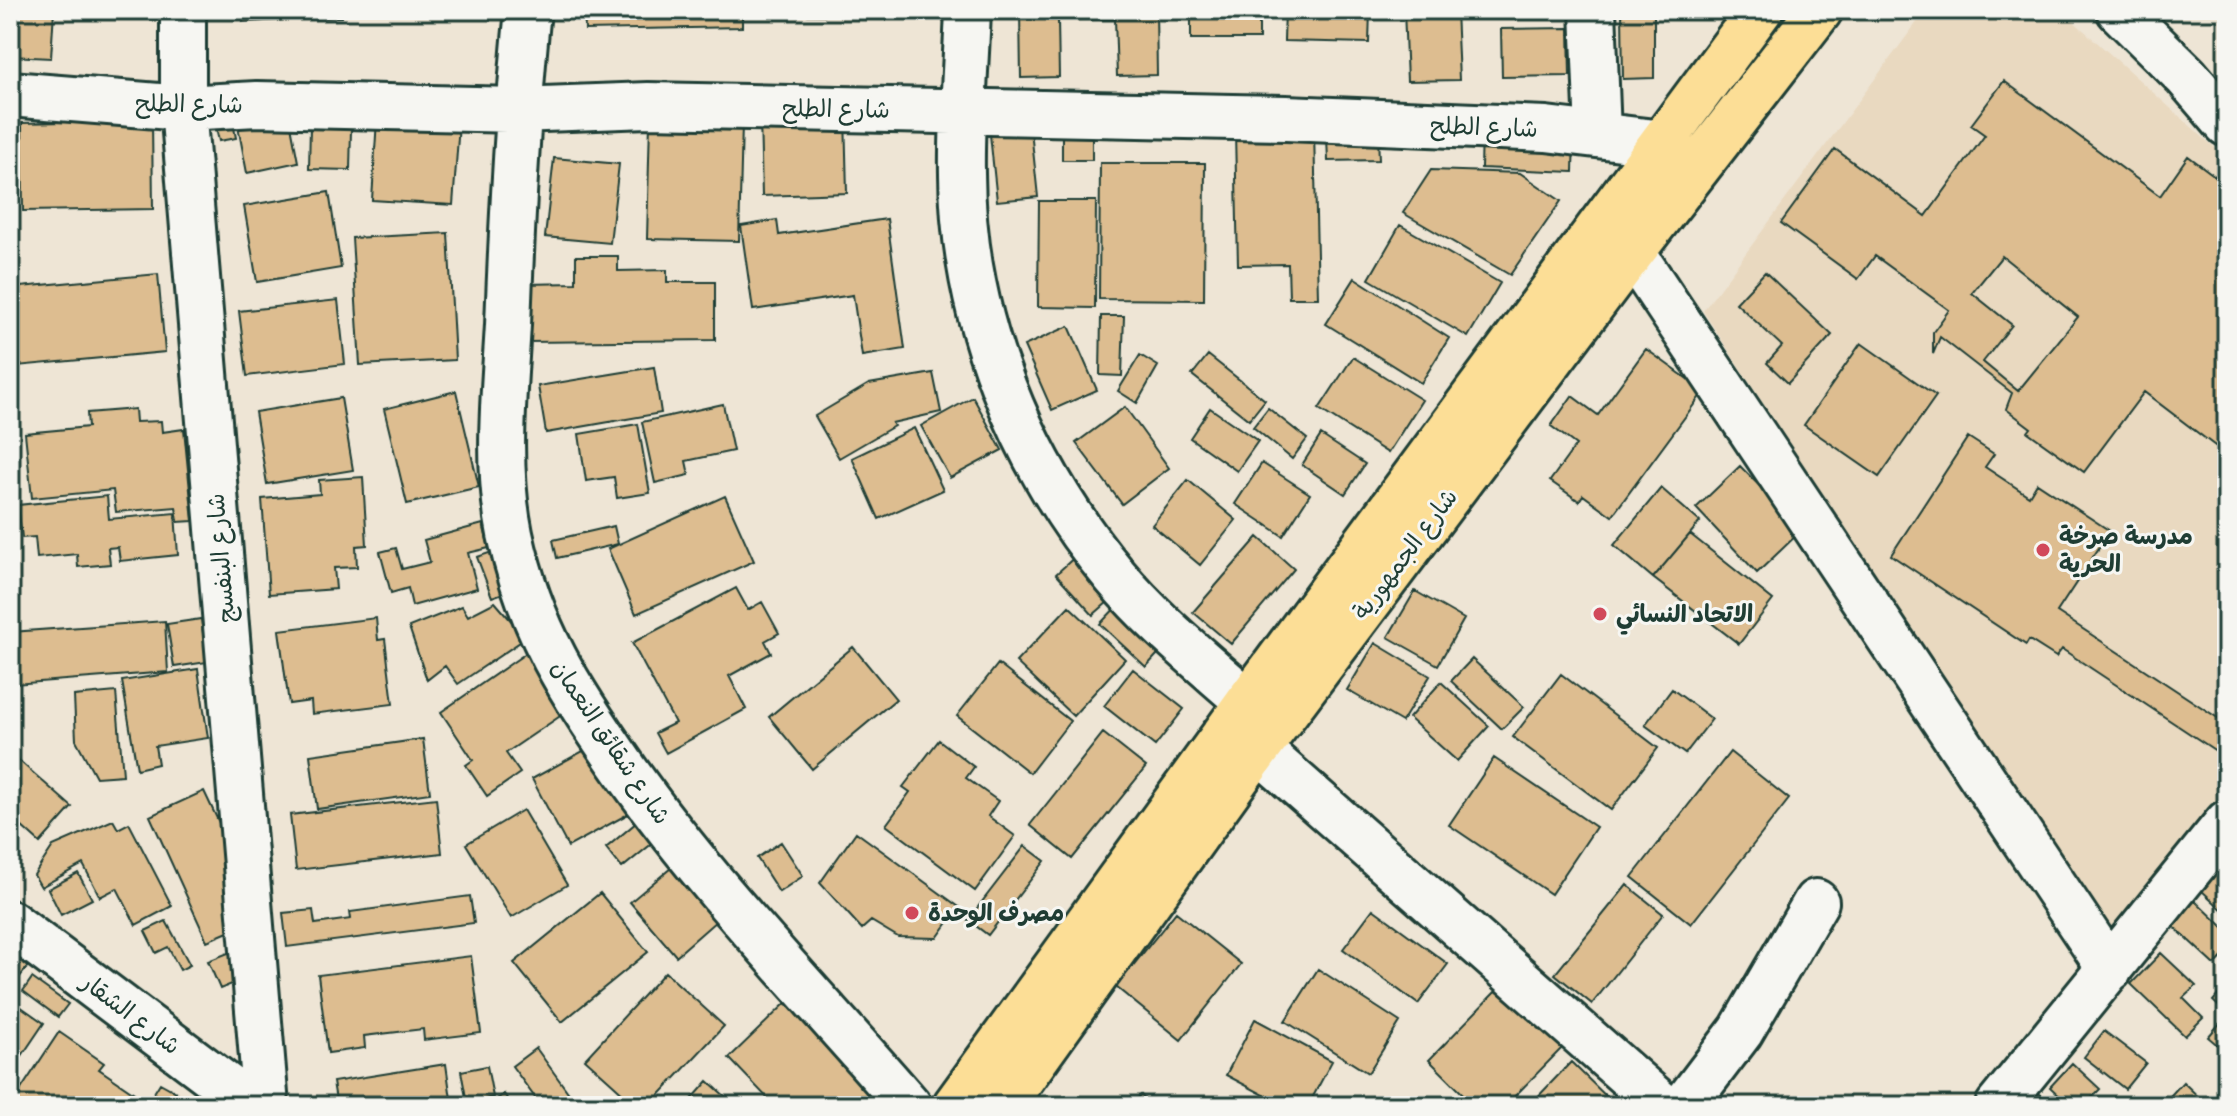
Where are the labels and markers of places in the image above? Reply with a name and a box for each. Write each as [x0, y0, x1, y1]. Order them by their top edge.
place label: مدرسة صرخة الحرية [2059, 520, 2193, 578]
marker: مدرسة صرخة الحرية [2034, 541, 2052, 559]
place label: الاتحاد النسائي [1616, 598, 1753, 635]
marker: الاتحاد النسائي [1591, 605, 1609, 623]
place label: مصرف الوحدة [928, 897, 1064, 928]
marker: مصرف الوحدة [903, 904, 921, 922]

